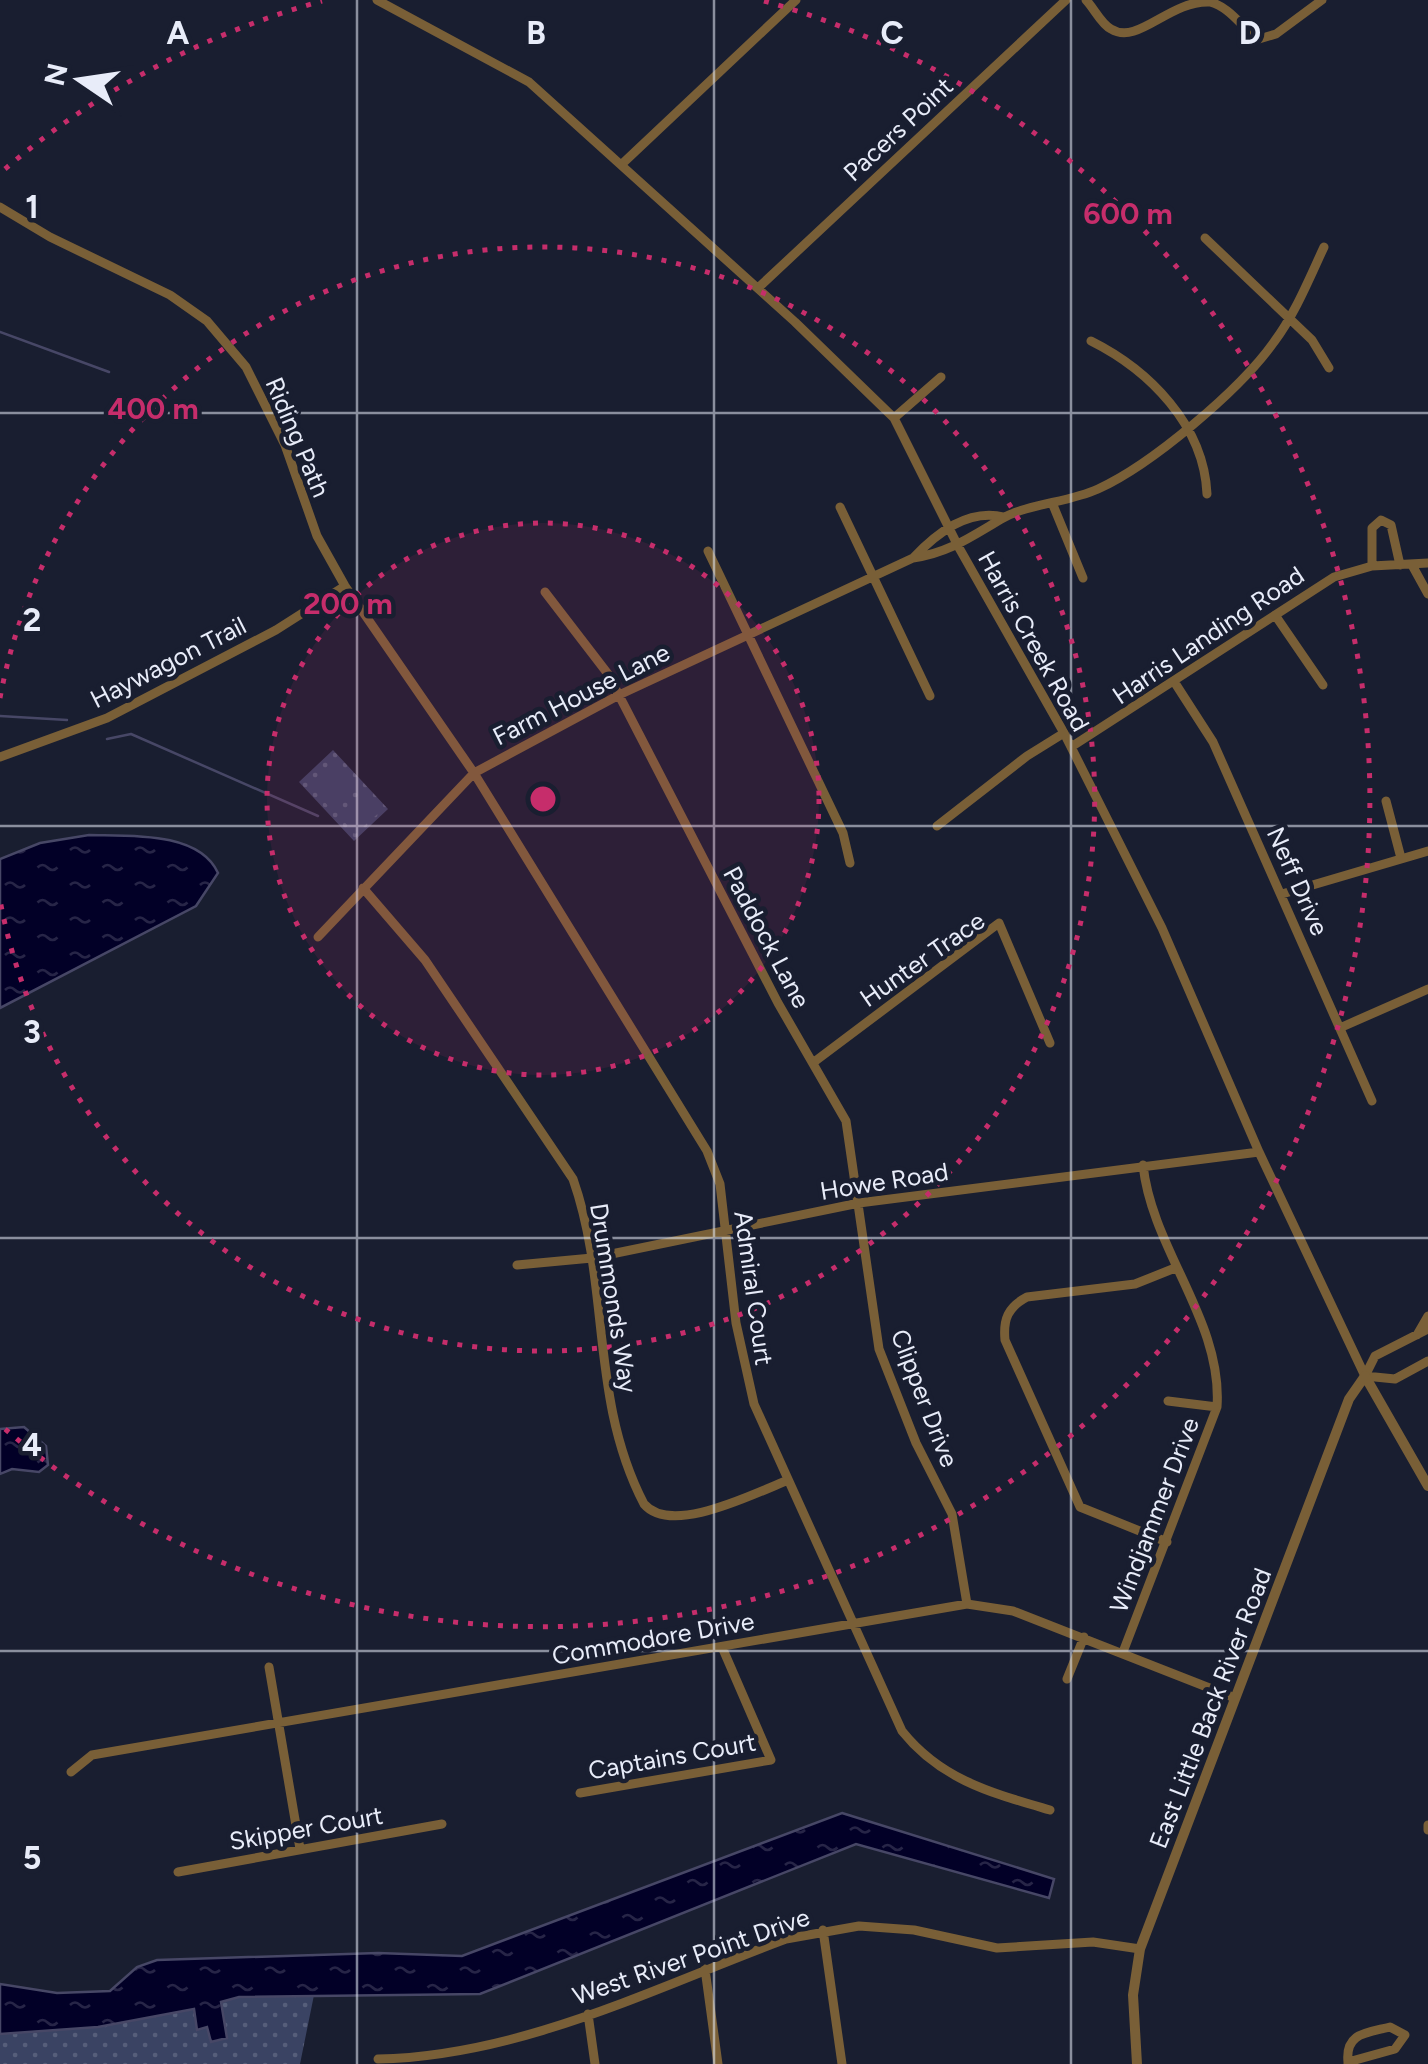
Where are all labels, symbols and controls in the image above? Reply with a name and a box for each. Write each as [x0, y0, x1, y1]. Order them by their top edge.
text: A [167, 14, 190, 52]
text: B [526, 14, 546, 52]
text: C [880, 14, 904, 52]
text: D [1239, 14, 1261, 52]
north arrow [30, 30, 130, 130]
text: N [37, 60, 75, 89]
street label: Pacers Point [837, 71, 959, 187]
text: 1 [25, 188, 39, 226]
text: 600 m [1083, 195, 1173, 232]
street label: Riding Path [259, 373, 337, 501]
text: 400 m [107, 390, 199, 427]
street label: Harris Creek Road [972, 546, 1096, 736]
street label: Harris Landing Road [1107, 560, 1309, 710]
text: 200 m [303, 585, 393, 622]
text: 2 [23, 601, 41, 639]
street label: Haywagon Trail [85, 610, 251, 714]
street label: Farm House Lane [488, 637, 674, 751]
centre of rings [525, 781, 561, 817]
street label: Neff Drive [1261, 822, 1335, 940]
street label: Paddock Lane [717, 861, 817, 1013]
street label: Hunter Trace [854, 905, 990, 1013]
text: 3 [23, 1013, 41, 1051]
street label: Howe Road [818, 1156, 950, 1206]
street label: Drummonds Way [584, 1201, 644, 1395]
street label: Admiral Court [728, 1209, 780, 1367]
street label: Clipper Drive [885, 1325, 965, 1471]
street label: Windjammer Drive [1103, 1413, 1205, 1617]
text: 4 [22, 1426, 42, 1464]
street label: East Little Back River Road [1143, 1564, 1277, 1852]
street label: Commodore Drive [550, 1605, 756, 1671]
street label: Captains Court [586, 1726, 758, 1786]
street label: Skipper Court [227, 1800, 385, 1856]
text: 5 [23, 1839, 41, 1877]
street label: West River Point Drive [569, 1901, 813, 2011]

